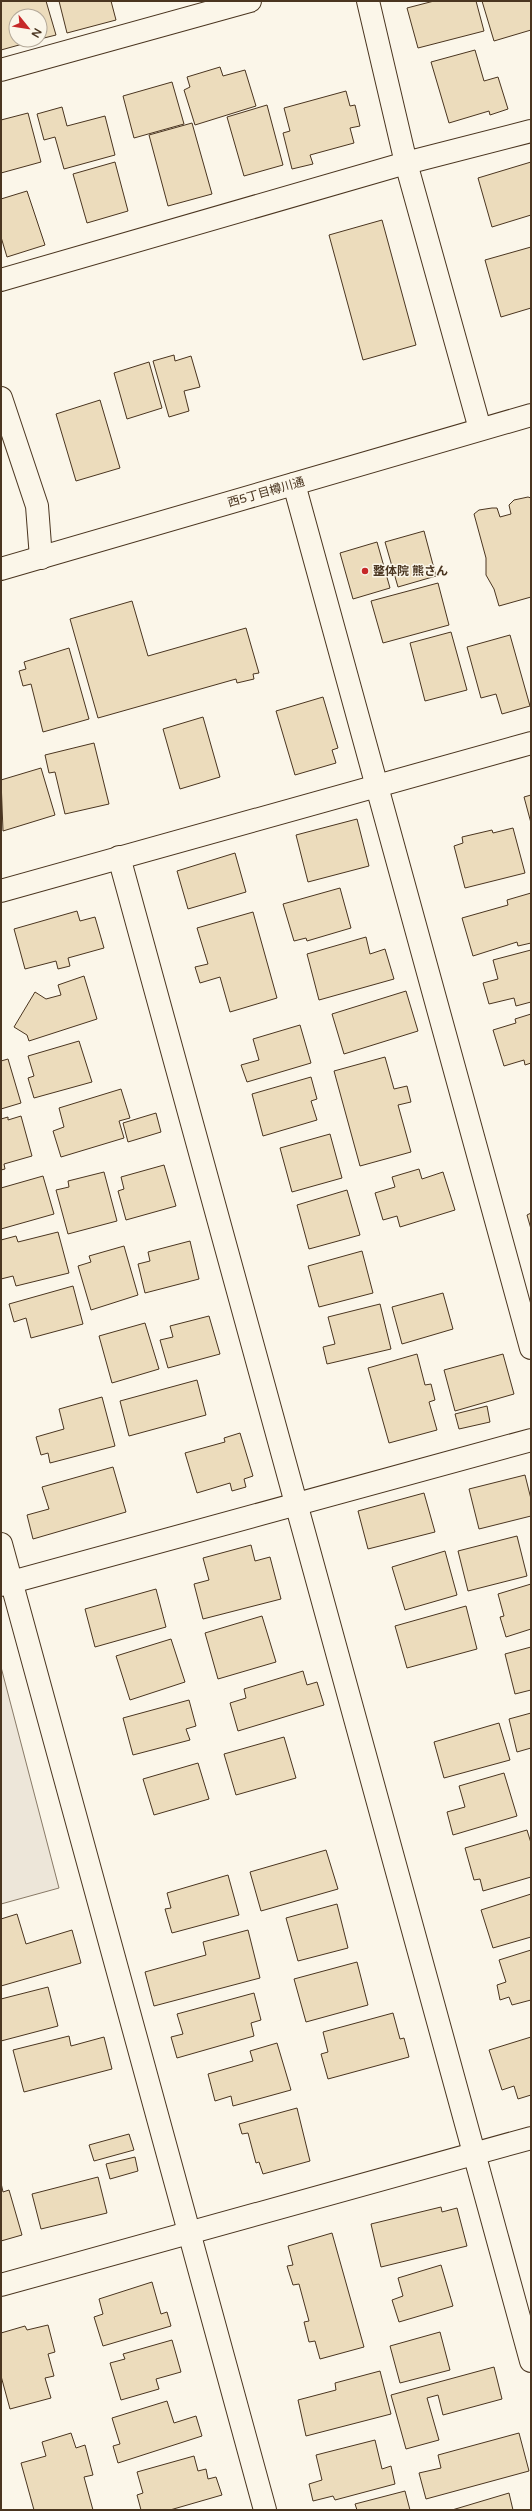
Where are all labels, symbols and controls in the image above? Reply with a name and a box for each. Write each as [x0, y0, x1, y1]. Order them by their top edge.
north arrow [8, 8, 48, 48]
text: N [28, 26, 44, 40]
street label: 西5丁目樽川通 [226, 474, 306, 510]
place label: 整体院 熊さん [373, 564, 448, 578]
marker: 整体院 熊さん [360, 566, 370, 576]

